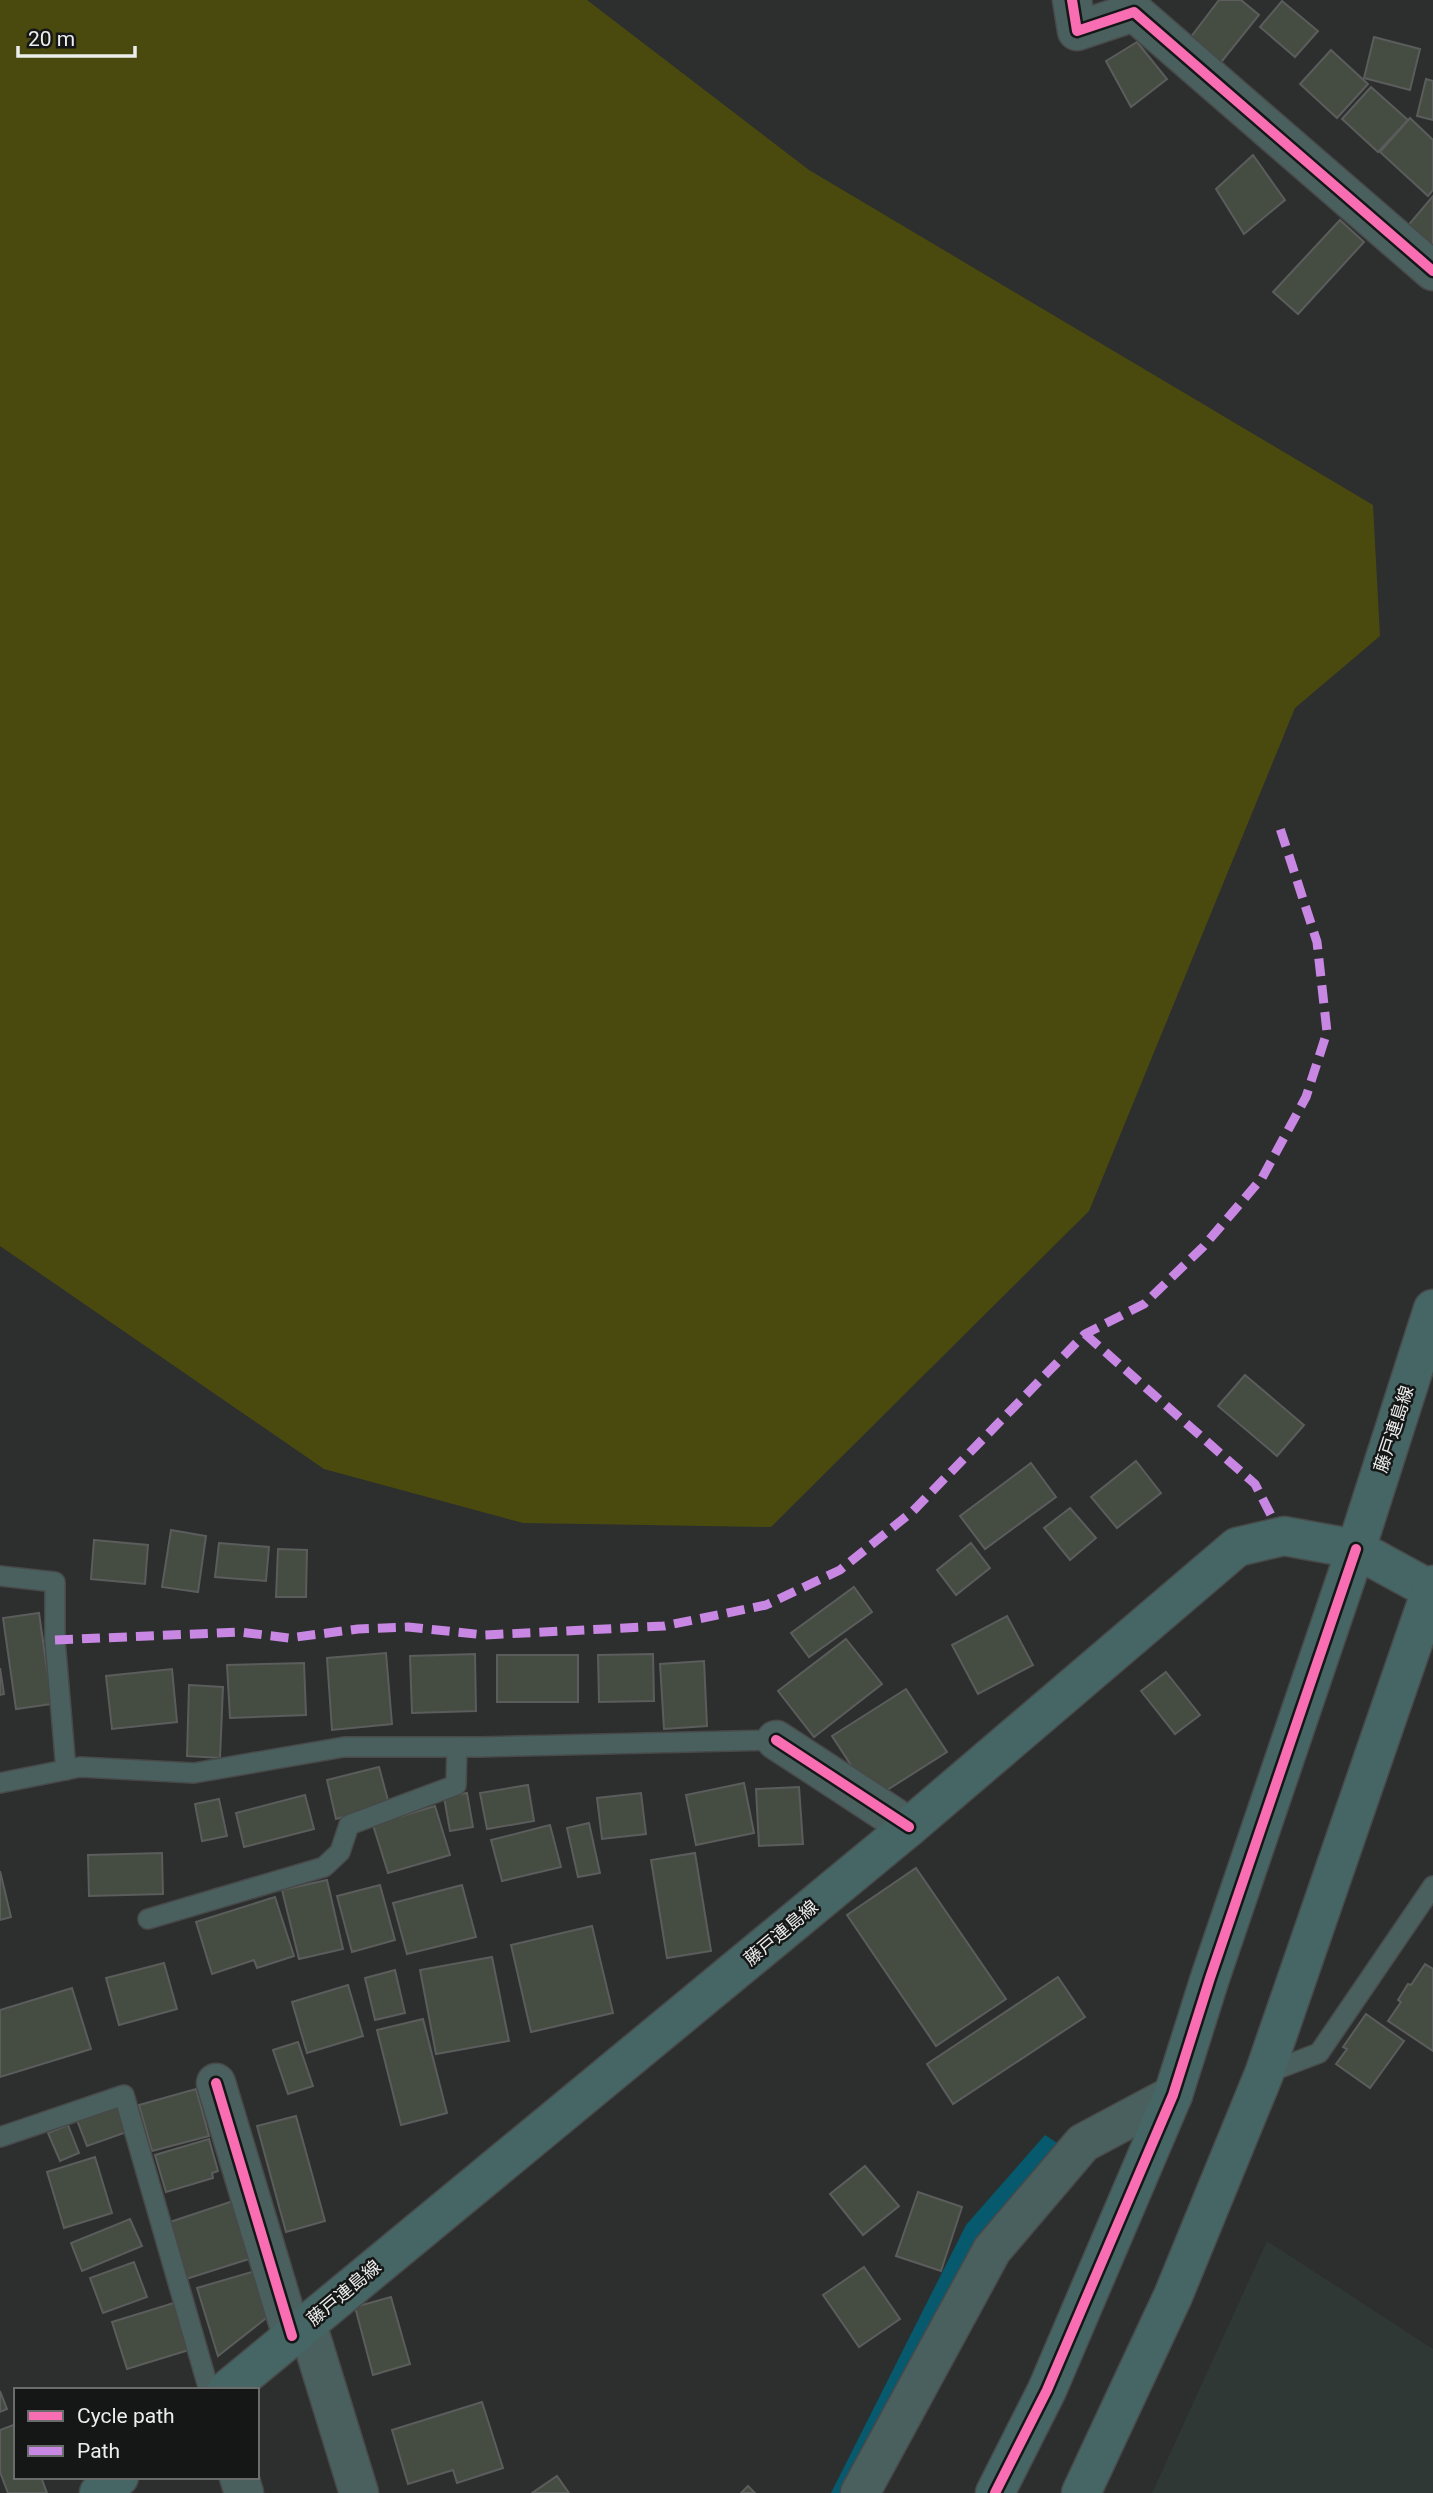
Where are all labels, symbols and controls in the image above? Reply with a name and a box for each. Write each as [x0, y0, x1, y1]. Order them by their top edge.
scale bar [18, 14, 135, 58]
text: 20 m [28, 27, 75, 51]
street label: 藤戸連島線 [1370, 1383, 1417, 1475]
street label: 藤戸連島線 [739, 1896, 822, 1970]
street label: 藤戸連島線 [302, 2256, 385, 2330]
legend [14, 2388, 259, 2479]
text: Cycle path [77, 2404, 175, 2428]
text: Path [77, 2439, 120, 2463]

